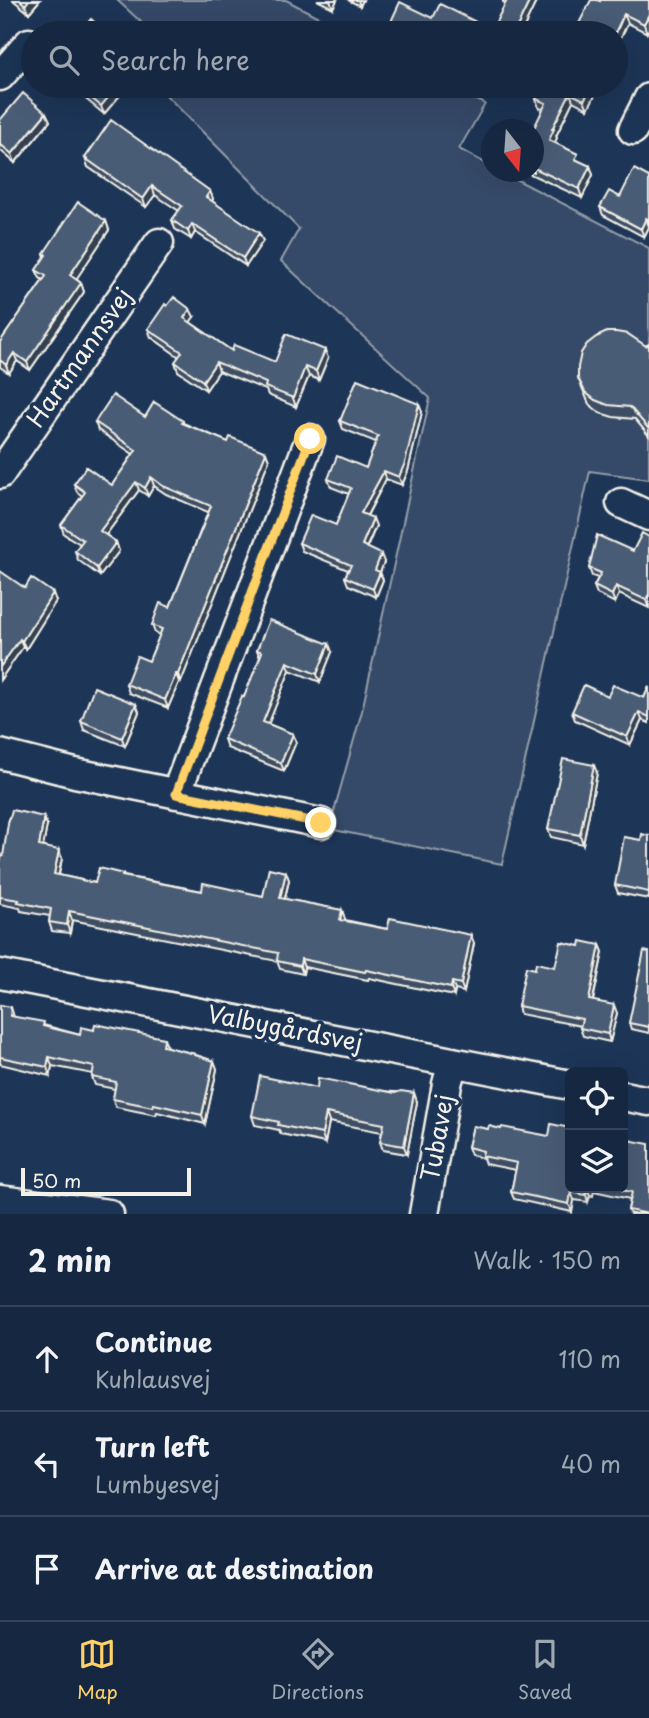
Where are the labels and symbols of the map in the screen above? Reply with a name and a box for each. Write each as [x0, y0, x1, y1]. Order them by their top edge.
north arrow [481, 119, 544, 182]
street label: Hartmannsvej [17, 280, 140, 434]
route start [294, 423, 325, 454]
route end [305, 807, 336, 838]
street label: Valbygårdsvej [205, 994, 366, 1060]
street label: Tubavej [411, 1091, 461, 1184]
scale bar [21, 1165, 191, 1197]

